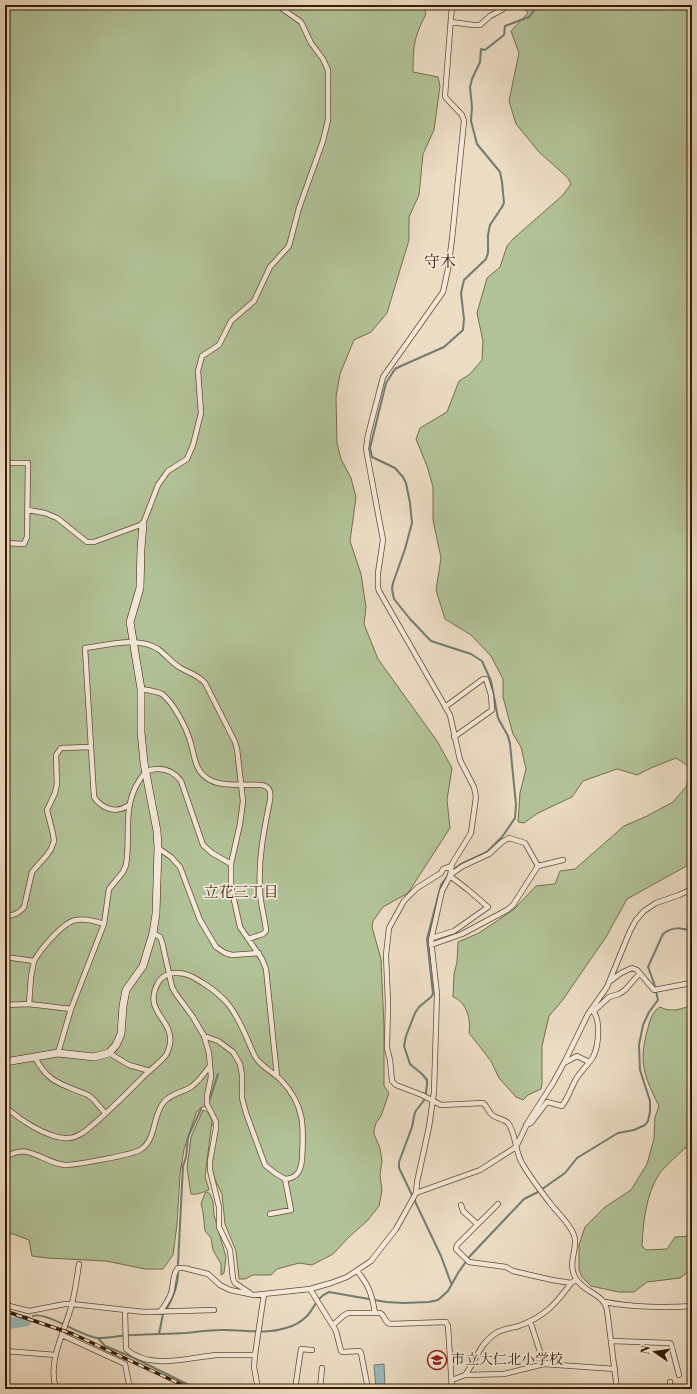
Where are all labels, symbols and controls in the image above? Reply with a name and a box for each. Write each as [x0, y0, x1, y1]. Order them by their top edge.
district label: 守木 [424, 252, 456, 272]
district label: 立花三丁目 [203, 883, 279, 902]
north arrow [635, 1332, 675, 1372]
text: N [638, 1344, 654, 1356]
school or university icon: 市立大仁北小学校 [426, 1349, 448, 1371]
place label: 市立大仁北小学校 [451, 1351, 563, 1369]

